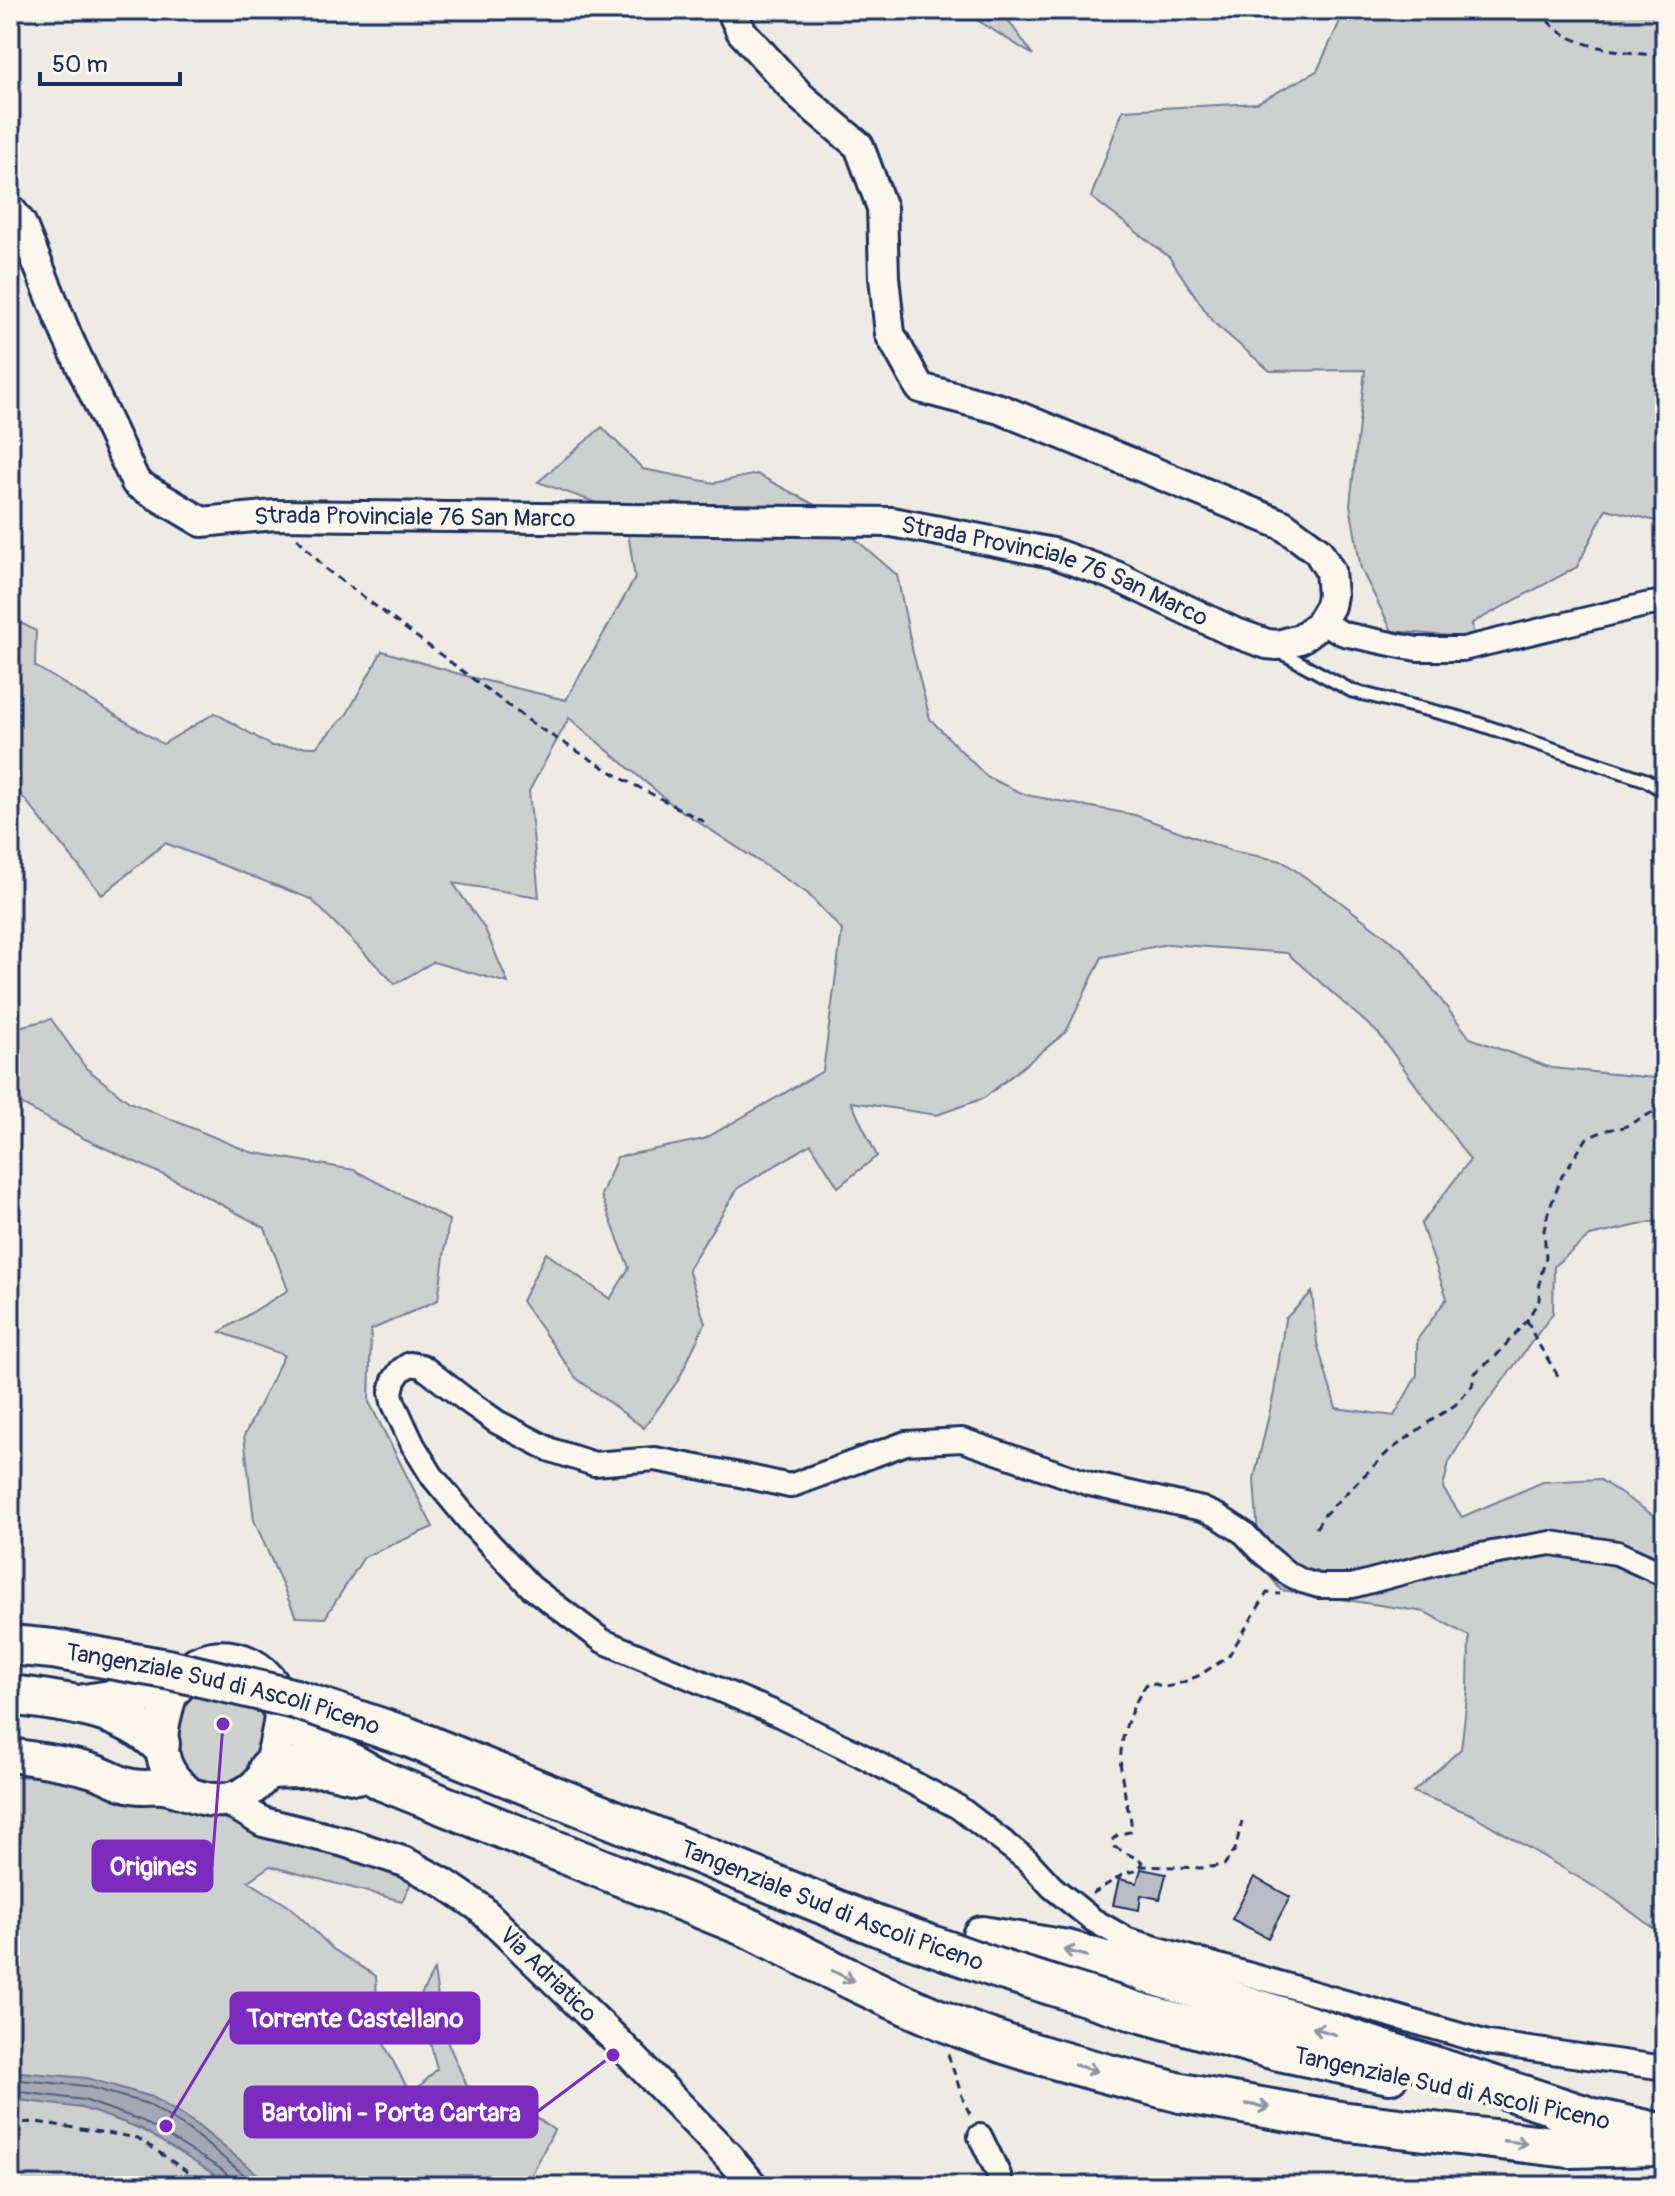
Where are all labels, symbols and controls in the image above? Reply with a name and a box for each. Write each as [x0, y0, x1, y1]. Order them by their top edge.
scale bar [40, 36, 180, 86]
text: 50 m [52, 50, 108, 79]
street label: Strada Provinciale 76 San Marco [253, 501, 576, 533]
street label: Strada Provinciale 76 San Marco [899, 510, 1213, 633]
street label: Tangenziale Sud di Ascoli Piceno [64, 1638, 384, 1742]
street label: Tangenziale Sud di Ascoli Piceno [676, 1834, 987, 1977]
callout: Origines [93, 1841, 212, 1891]
text: Origines [109, 1851, 197, 1883]
street label: Via Adriatico [493, 1921, 603, 2029]
one-way arrow [1063, 1944, 1089, 1959]
one-way arrow [831, 1969, 855, 1984]
callout: Torrente Castellano [231, 1993, 479, 2043]
text: Torrente Castellano [246, 2003, 463, 2035]
one-way arrow [1311, 2022, 1336, 2037]
street label: Tangenziale Sud di Ascoli Piceno [1291, 2041, 1613, 2136]
one-way arrow [1073, 2061, 1099, 2076]
callout: Bartolini - Porta Cartara [245, 2087, 537, 2137]
text: Bartolini - Porta Cartara [261, 2097, 521, 2129]
one-way arrow [1244, 2100, 1270, 2115]
one-way arrow [1502, 2135, 1527, 2150]

